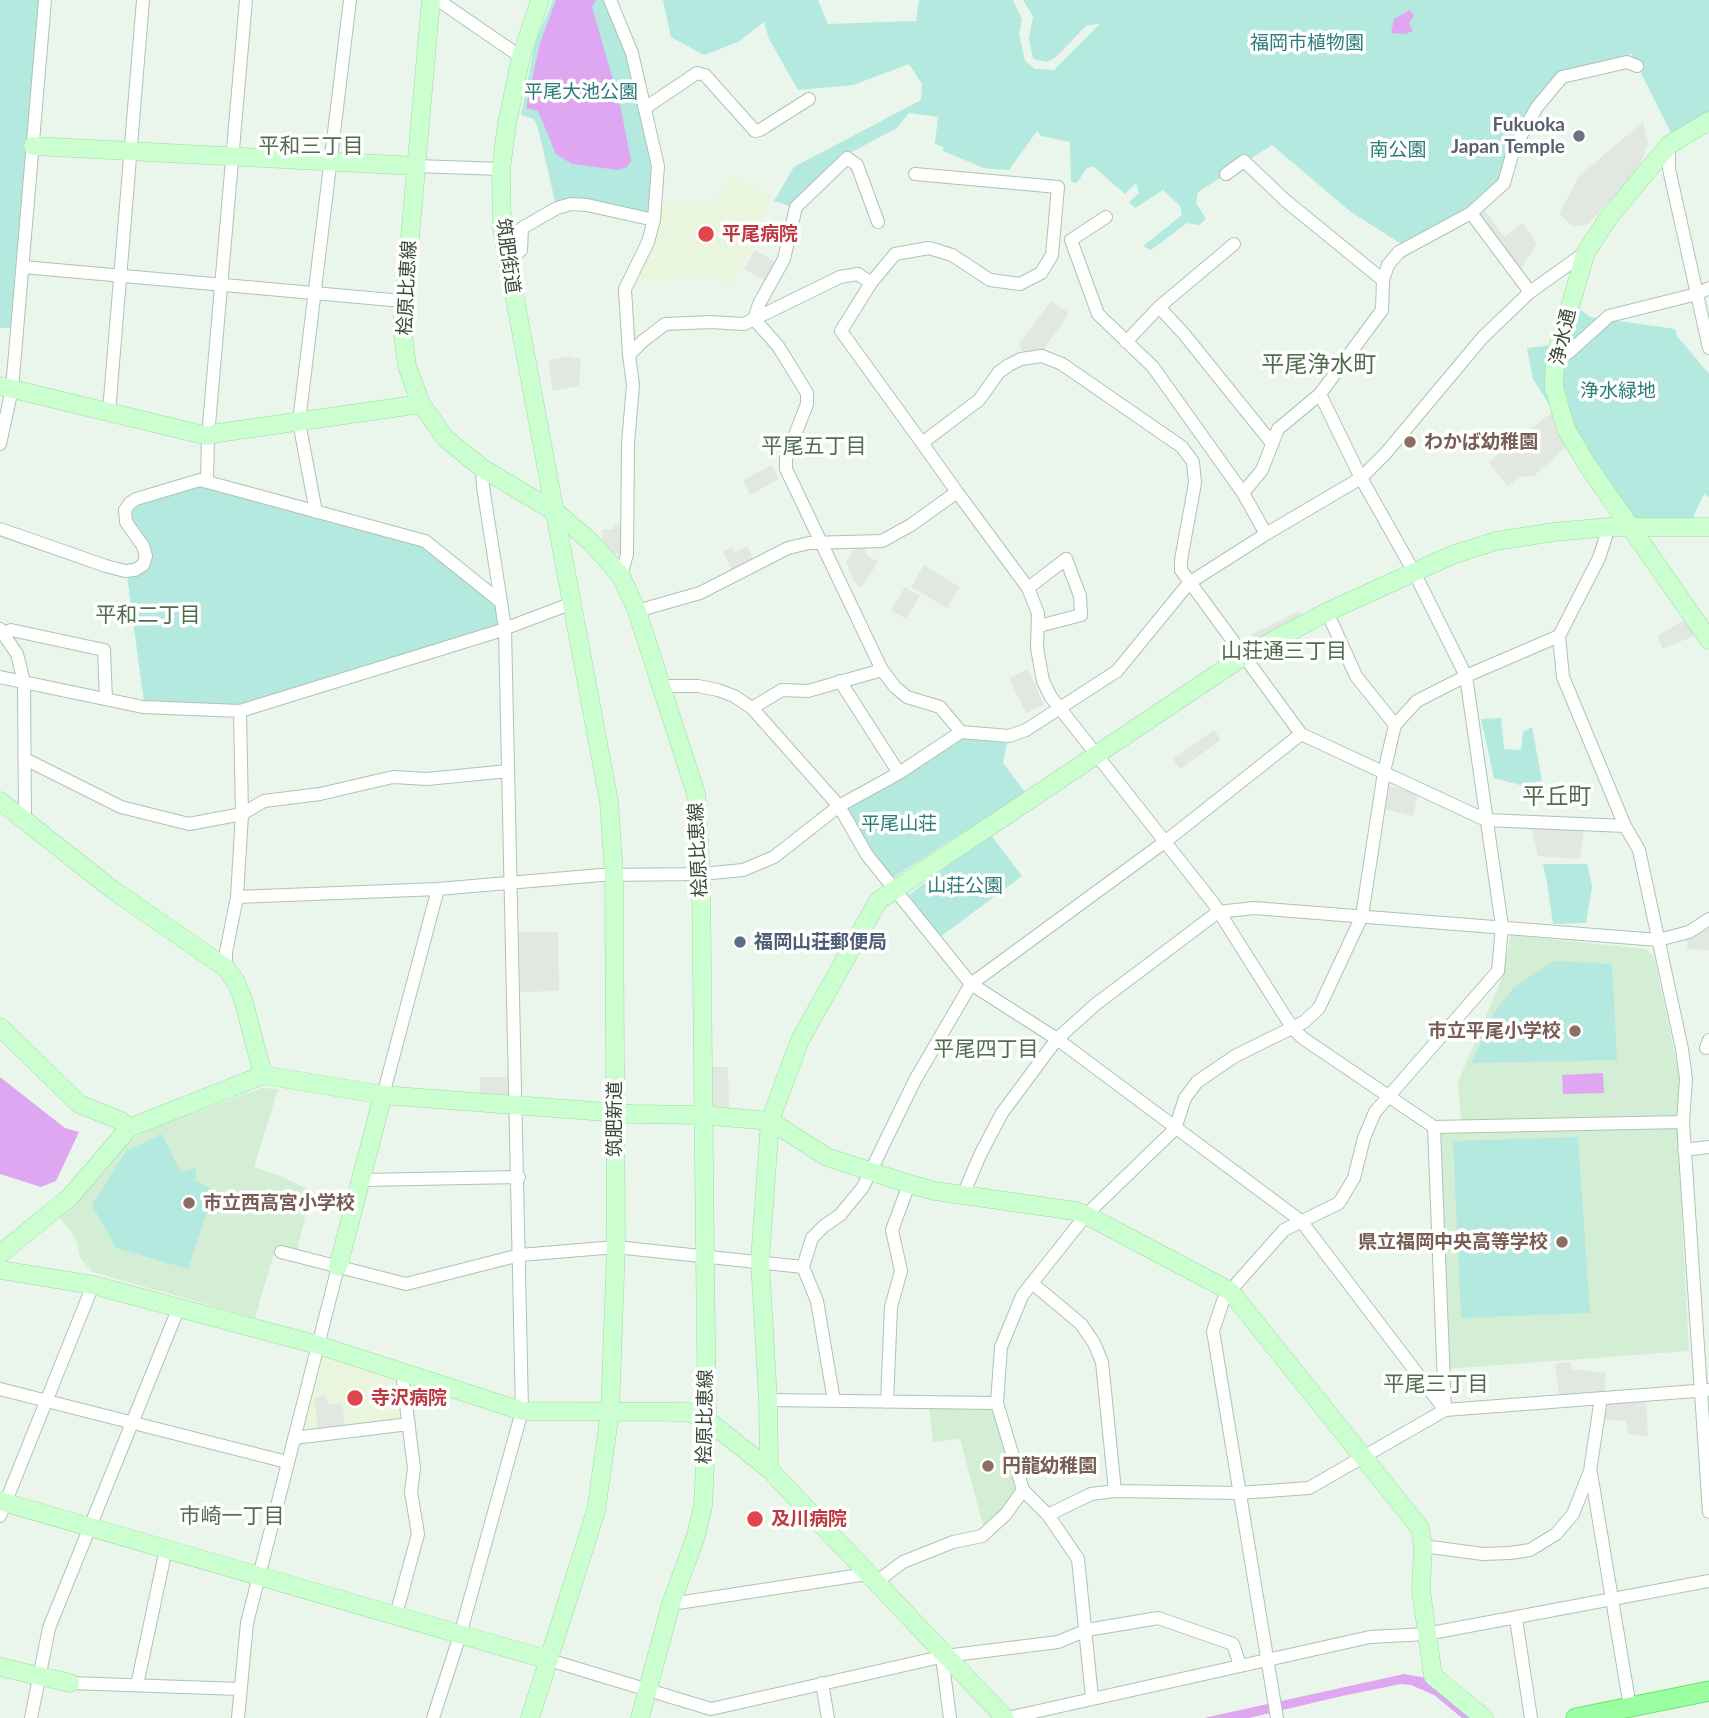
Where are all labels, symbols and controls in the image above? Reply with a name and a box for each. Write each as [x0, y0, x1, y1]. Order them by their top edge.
park label: 福岡市植物園 [1250, 32, 1364, 54]
park label: 平尾大池公園 [524, 81, 638, 103]
place label: Fukuoka Japan Temple [1451, 114, 1565, 158]
marker: Fukuoka Japan Temple [1571, 128, 1587, 144]
district label: 平和三丁目 [259, 133, 363, 159]
park label: 南公園 [1370, 139, 1426, 161]
street label: 筑肥街道 [491, 217, 525, 295]
place label: 平尾病院 [722, 223, 798, 245]
marker: 平尾病院 [696, 224, 716, 244]
street label: 桧原比恵線 [393, 240, 421, 336]
street label: 浄水通 [1545, 307, 1581, 367]
district label: 平尾浄水町 [1262, 351, 1376, 379]
park label: 浄水緑地 [1580, 380, 1656, 402]
place label: わかば幼稚園 [1424, 431, 1538, 453]
district label: 平尾五丁目 [762, 433, 866, 459]
marker: わかば幼稚園 [1402, 434, 1418, 450]
district label: 平和二丁目 [96, 602, 200, 628]
district label: 山荘通三丁目 [1221, 638, 1347, 664]
district label: 平丘町 [1523, 783, 1591, 811]
street label: 桧原比恵線 [684, 802, 712, 898]
park label: 平尾山荘 [861, 813, 937, 835]
park label: 山荘公園 [927, 875, 1003, 897]
place label: 福岡山荘郵便局 [754, 931, 887, 953]
marker: 福岡山荘郵便局 [732, 934, 748, 950]
place label: 市立平尾小学校 [1428, 1020, 1561, 1042]
marker: 市立平尾小学校 [1567, 1023, 1583, 1039]
district label: 平尾四丁目 [934, 1036, 1038, 1062]
street label: 筑肥新道 [604, 1081, 626, 1157]
place label: 市立西高宮小学校 [203, 1192, 355, 1214]
marker: 市立西高宮小学校 [181, 1195, 197, 1211]
place label: 県立福岡中央高等学校 [1358, 1231, 1548, 1253]
marker: 県立福岡中央高等学校 [1554, 1234, 1570, 1250]
street label: 桧原比恵線 [693, 1369, 717, 1465]
district label: 平尾三丁目 [1384, 1371, 1488, 1397]
place label: 寺沢病院 [371, 1387, 447, 1409]
marker: 寺沢病院 [345, 1388, 365, 1408]
place label: 円龍幼稚園 [1002, 1455, 1097, 1477]
marker: 円龍幼稚園 [980, 1458, 996, 1474]
district label: 市崎一丁目 [180, 1503, 284, 1529]
place label: 及川病院 [771, 1508, 847, 1530]
marker: 及川病院 [745, 1509, 765, 1529]

